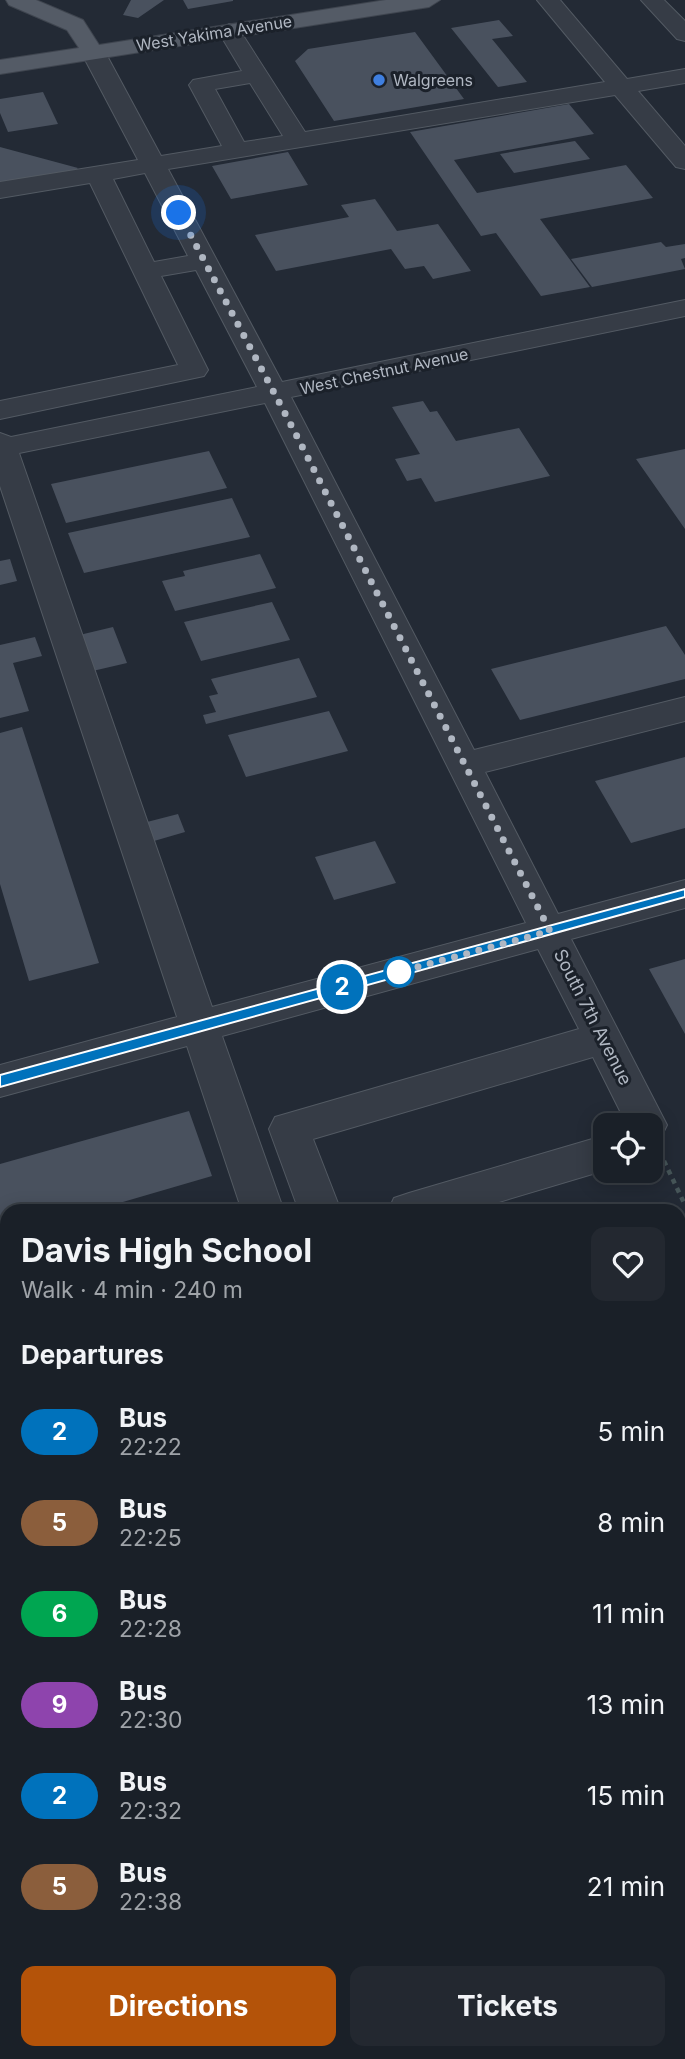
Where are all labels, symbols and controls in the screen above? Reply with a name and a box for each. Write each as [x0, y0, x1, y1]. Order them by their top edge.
street label: West Yakima Avenue [135, 11, 293, 55]
place label: Walgreens [393, 70, 473, 90]
marker: Walgreens [371, 72, 387, 88]
your location [161, 195, 196, 230]
street label: West Chestnut Avenue [298, 343, 470, 399]
street label: South 7th Avenue [550, 946, 636, 1088]
unlabelled marker [384, 957, 414, 987]
line badge: 2 [319, 964, 365, 1010]
text: 2 [334, 972, 350, 1001]
map controls [593, 1113, 663, 1183]
button: locate [593, 1113, 663, 1183]
button: heart [591, 1227, 665, 1301]
text: Davis High School [21, 1230, 312, 1270]
text: Walk · 4 min · 240 m [21, 1276, 243, 1304]
text: Departures [21, 1339, 164, 1370]
text: Bus [119, 1402, 167, 1433]
text: 5 min [597, 1416, 665, 1447]
text: 2 [52, 1417, 67, 1446]
text: 22:22 [119, 1433, 182, 1461]
text: Bus [119, 1493, 167, 1524]
text: 8 min [597, 1507, 665, 1538]
text: 5 [52, 1508, 67, 1537]
text: 22:25 [119, 1524, 182, 1552]
text: Bus [119, 1584, 167, 1615]
text: 11 min [592, 1598, 665, 1629]
text: 6 [52, 1599, 67, 1628]
text: 22:28 [119, 1615, 182, 1643]
text: Bus [119, 1675, 167, 1706]
text: 13 min [587, 1689, 665, 1720]
text: 9 [52, 1690, 67, 1719]
text: 22:30 [119, 1706, 182, 1734]
text: Bus [119, 1766, 167, 1797]
text: 15 min [587, 1780, 665, 1811]
text: 2 [52, 1781, 67, 1810]
text: 22:32 [119, 1797, 182, 1825]
text: Bus [119, 1857, 167, 1888]
text: 21 min [587, 1871, 665, 1902]
text: 5 [52, 1872, 67, 1901]
text: 22:38 [119, 1888, 182, 1916]
button: Directions [21, 1966, 336, 2046]
button: Tickets [350, 1966, 665, 2046]

